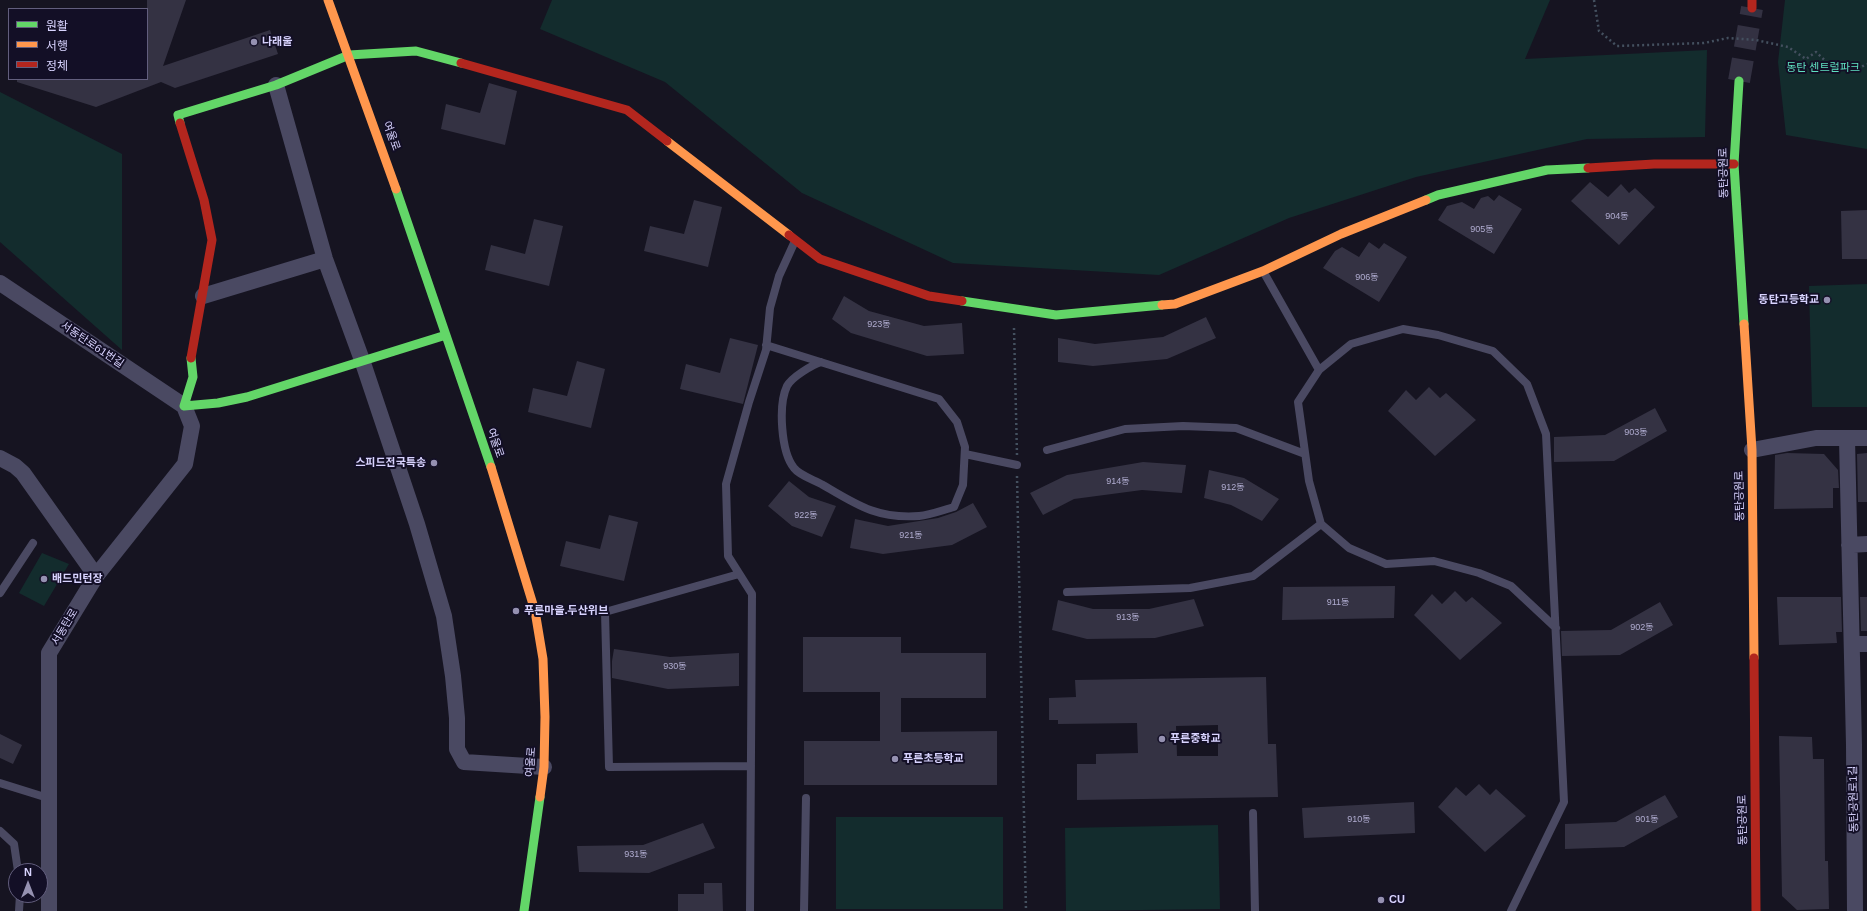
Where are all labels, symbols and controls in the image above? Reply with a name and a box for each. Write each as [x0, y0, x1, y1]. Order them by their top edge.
legend [8, 8, 148, 80]
text: 원활 [46, 19, 68, 33]
place label: 나래울 [262, 35, 292, 49]
marker: 나래울 [249, 37, 259, 47]
text: 서행 [46, 39, 68, 53]
text: 정체 [46, 59, 68, 73]
park label: 동탄 센트럴파크 [1786, 61, 1860, 75]
street label: 여울로 [380, 119, 402, 153]
street label: 동탄공원로 [1717, 148, 1731, 198]
house number: 904동 [1605, 212, 1629, 222]
house number: 905동 [1470, 225, 1494, 235]
house number: 906동 [1355, 273, 1379, 283]
place label: 동탄고등학교 [1758, 293, 1819, 307]
marker: 동탄고등학교 [1822, 295, 1832, 305]
street label: 서동탄로61번길 [58, 319, 126, 371]
house number: 923동 [867, 320, 891, 330]
street label: 여울로 [484, 426, 506, 460]
house number: 903동 [1624, 428, 1648, 438]
place label: 스피드전국특송 [355, 456, 426, 470]
marker: 스피드전국특송 [429, 458, 439, 468]
street label: 동탄공원로 [1733, 471, 1747, 521]
house number: 914동 [1106, 477, 1130, 487]
house number: 912동 [1221, 483, 1245, 493]
house number: 922동 [794, 511, 818, 521]
house number: 921동 [899, 531, 923, 541]
place label: 배드민턴장 [52, 572, 103, 586]
marker: 배드민턴장 [39, 574, 49, 584]
house number: 911동 [1327, 598, 1349, 608]
place label: 푸른마을.두산위브 [524, 604, 608, 618]
street label: 서동탄로 [49, 606, 81, 648]
marker: 푸른마을.두산위브 [511, 606, 521, 616]
house number: 913동 [1116, 613, 1140, 623]
house number: 902동 [1630, 623, 1654, 633]
house number: 930동 [663, 662, 687, 672]
place label: 푸른중학교 [1170, 732, 1221, 746]
marker: 푸른중학교 [1157, 734, 1167, 744]
street label: 여울로 [523, 746, 539, 778]
place label: 푸른초등학교 [903, 752, 964, 766]
marker: 푸른초등학교 [890, 754, 900, 764]
street label: 동탄공원로1길 [1847, 765, 1861, 833]
street label: 동탄공원로 [1736, 795, 1750, 845]
house number: 910동 [1347, 815, 1371, 825]
house number: 901동 [1635, 815, 1659, 825]
house number: 931동 [624, 850, 648, 860]
north arrow [8, 863, 48, 903]
text: N [24, 866, 32, 878]
place label: CU [1389, 893, 1405, 907]
marker: CU [1376, 895, 1386, 905]

